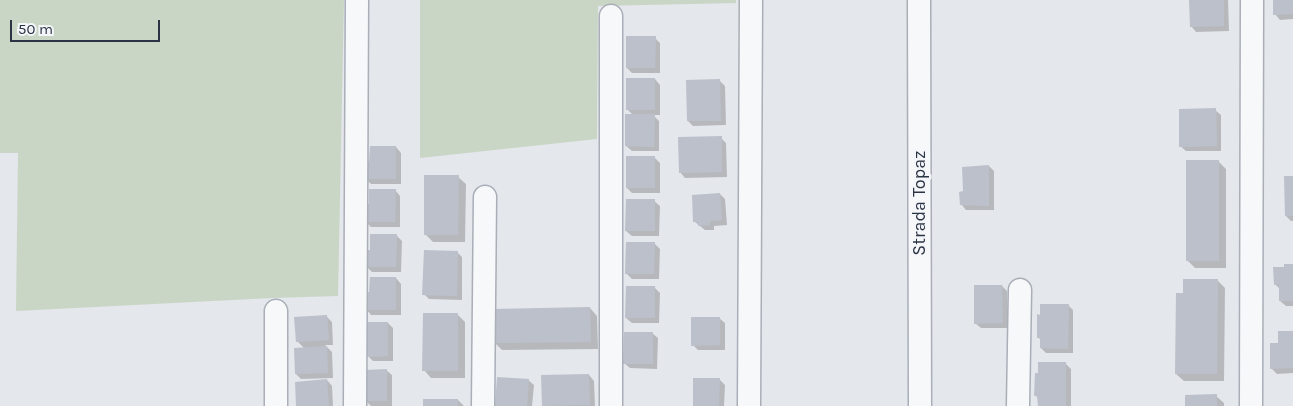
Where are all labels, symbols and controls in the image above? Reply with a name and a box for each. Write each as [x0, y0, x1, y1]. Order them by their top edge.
scale bar [12, 10, 162, 42]
text: 50 m [18, 20, 53, 38]
street label: Strada Topaz [909, 150, 931, 256]

